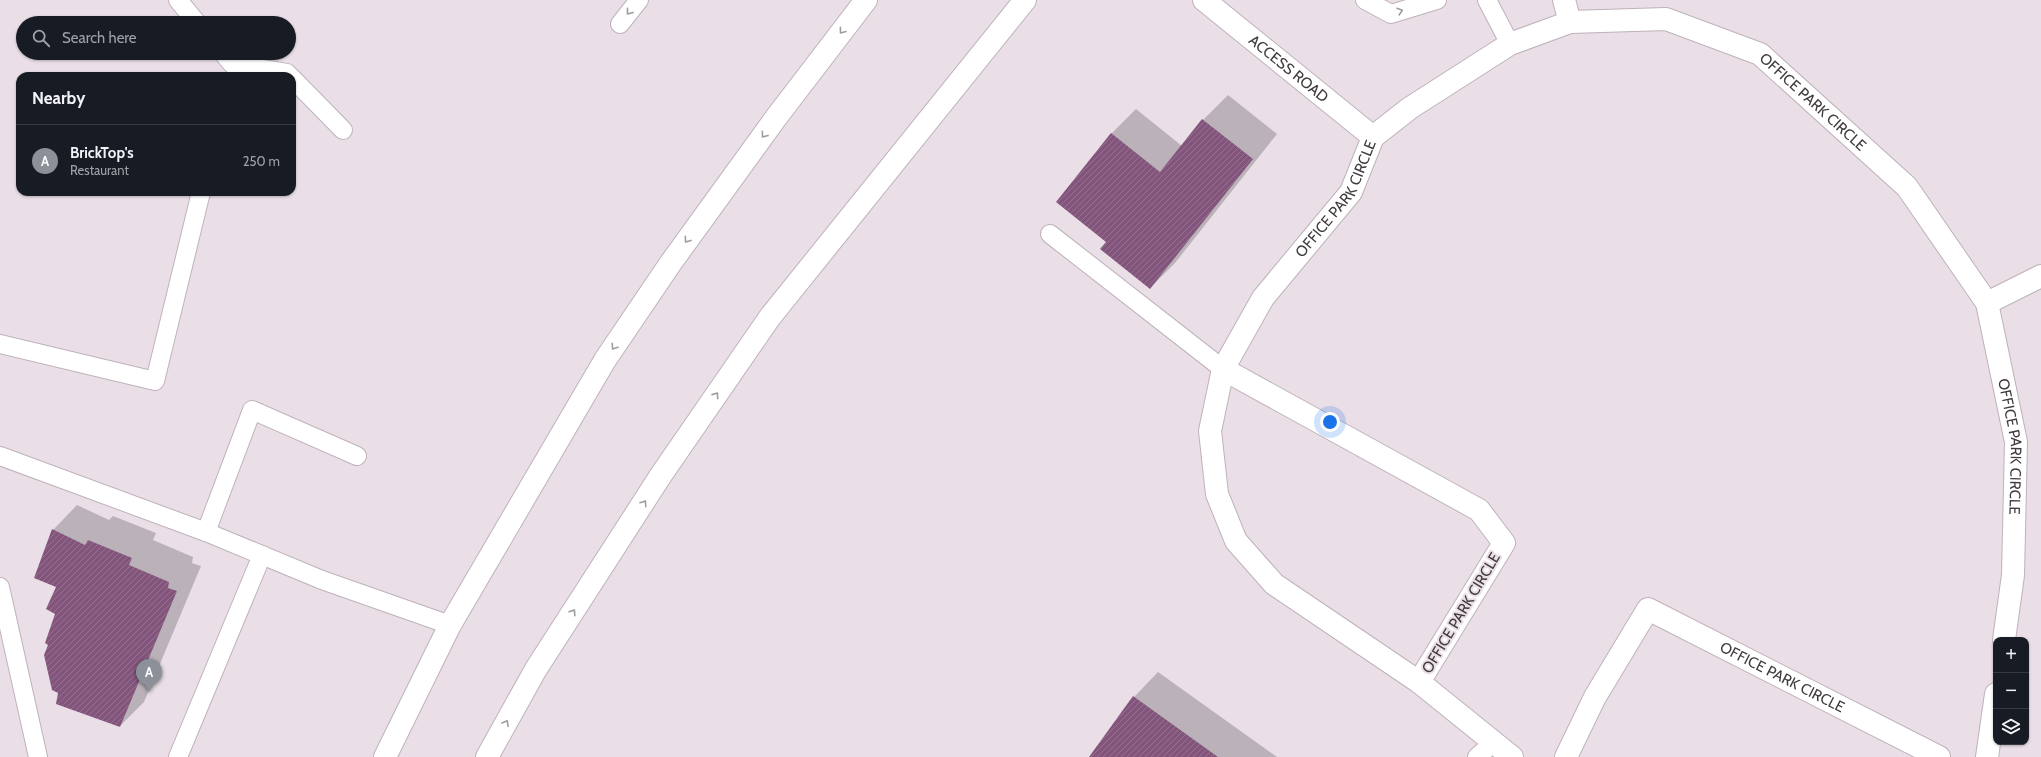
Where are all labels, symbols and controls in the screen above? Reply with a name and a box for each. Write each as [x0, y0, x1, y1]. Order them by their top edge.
one-way arrow [1396, 7, 1403, 16]
one-way arrow [627, 8, 634, 15]
search box [16, 16, 296, 60]
icon: search [30, 27, 52, 49]
one-way arrow [839, 27, 847, 34]
text: Search here [62, 29, 137, 47]
street label: ACCESS ROAD [1245, 31, 1332, 106]
street label: OFFICE PARK CIRCLE [1756, 49, 1870, 155]
text: Nearby [32, 88, 85, 108]
one-way arrow [762, 130, 769, 137]
street label: OFFICE PARK CIRCLE [1292, 137, 1380, 261]
text: BrickTop's [70, 144, 134, 162]
text: A [41, 153, 49, 169]
text: 250 m [243, 153, 280, 169]
text: Restaurant [70, 162, 129, 178]
one-way arrow [685, 236, 692, 243]
one-way arrow [611, 343, 619, 350]
street label: OFFICE PARK CIRCLE [1994, 377, 2025, 515]
one-way arrow [711, 392, 719, 399]
your location [1320, 412, 1340, 432]
one-way arrow [639, 500, 646, 507]
street label: OFFICE PARK CIRCLE [1418, 550, 1504, 676]
one-way arrow [568, 609, 576, 616]
map controls [1993, 637, 2029, 745]
button: + [1993, 637, 2029, 673]
street label: OFFICE PARK CIRCLE [1717, 638, 1848, 716]
pin: A [136, 659, 162, 692]
button: − [1993, 673, 2029, 709]
button: layers [1993, 709, 2029, 745]
one-way arrow [501, 720, 508, 727]

